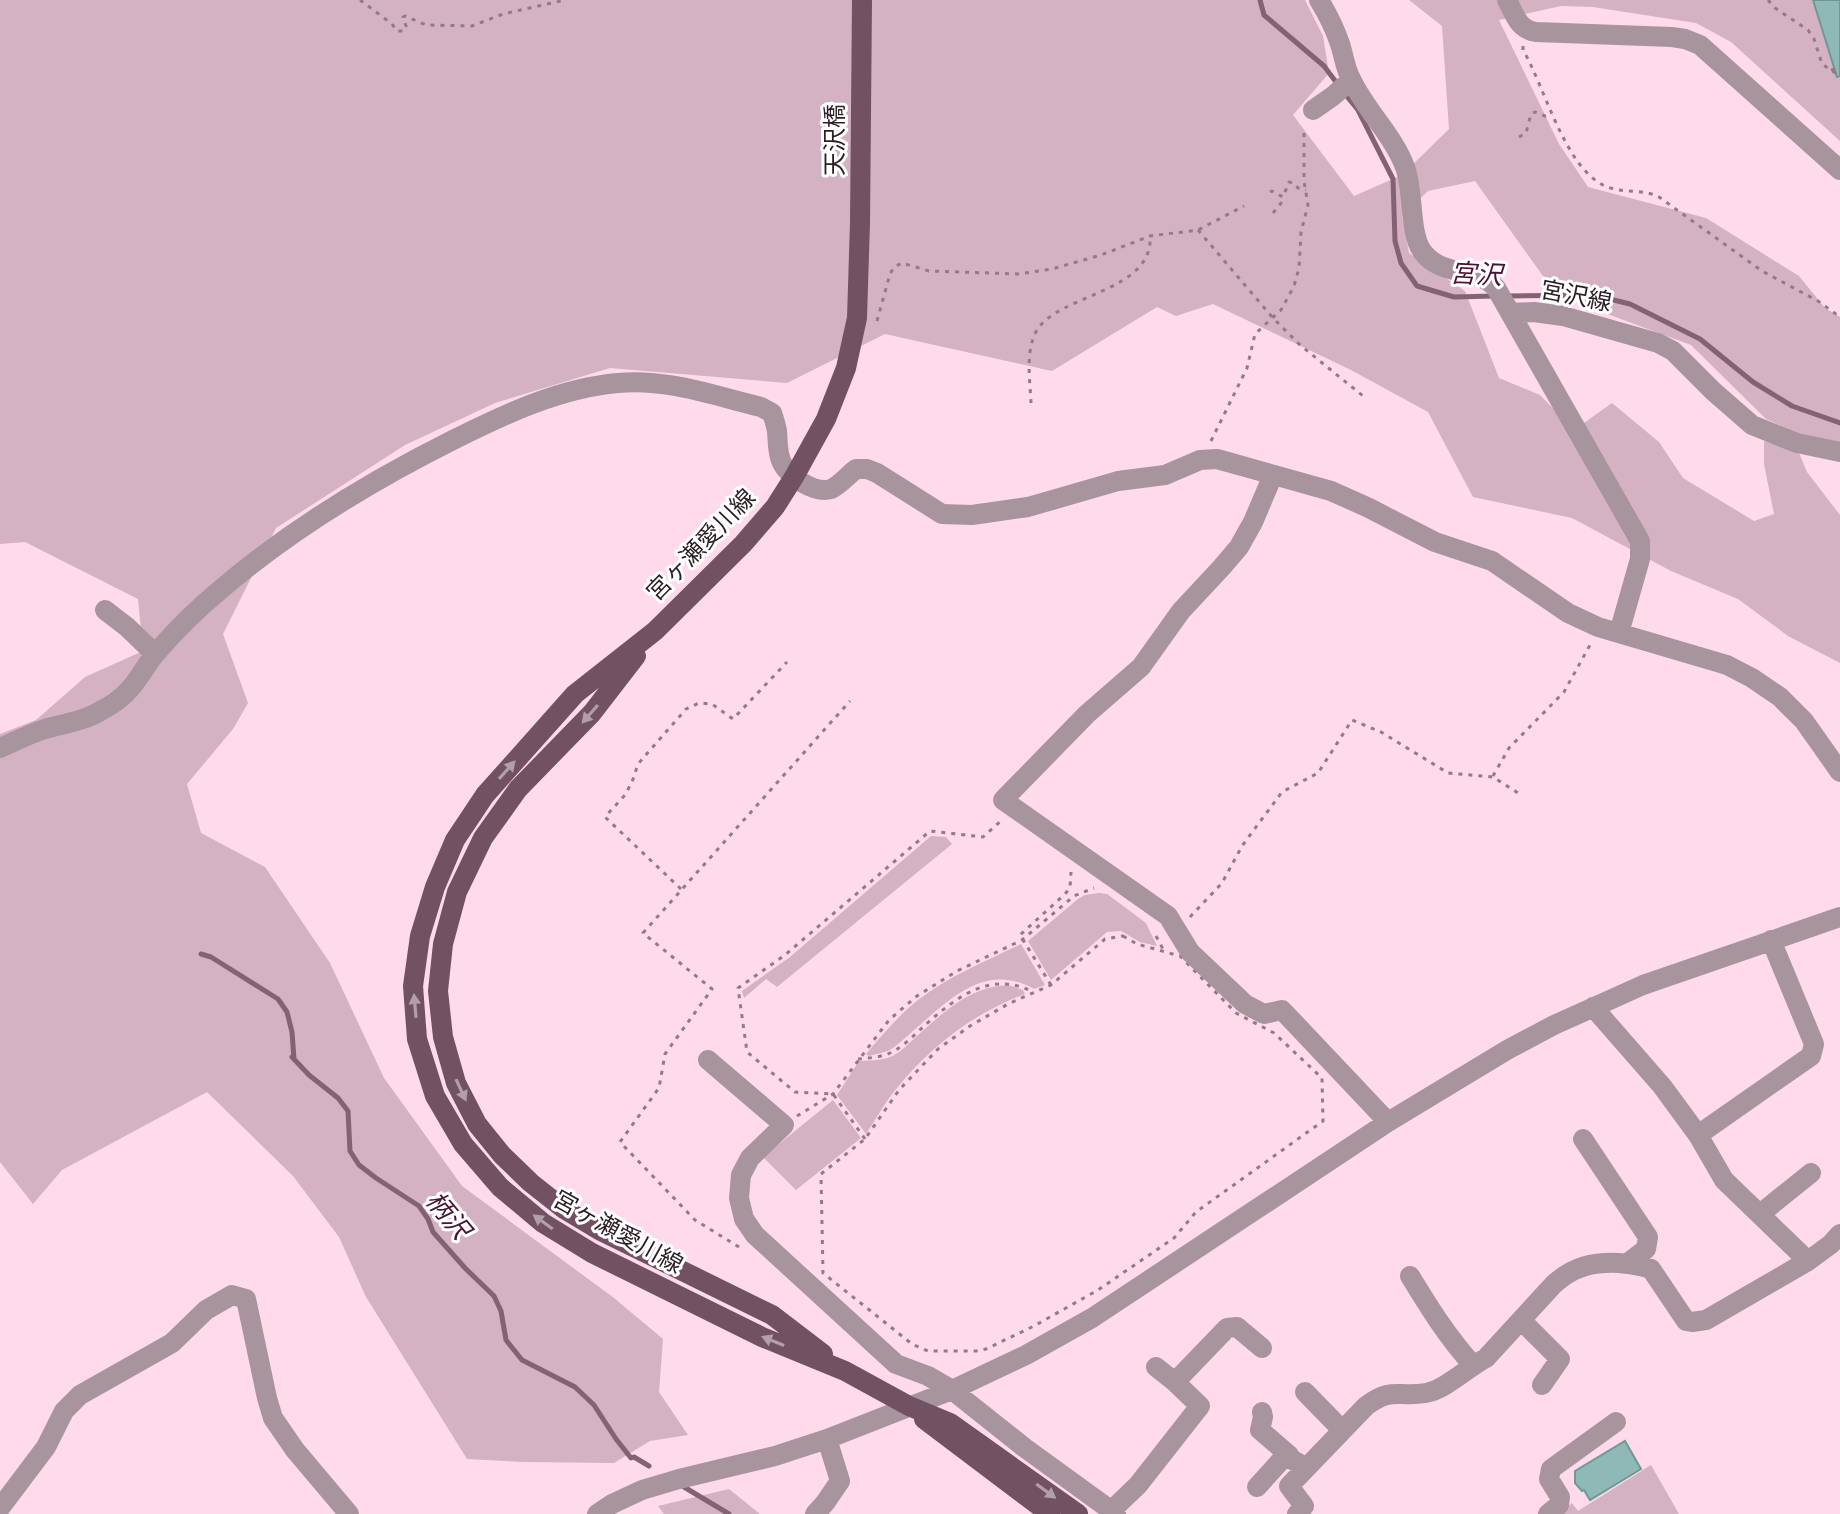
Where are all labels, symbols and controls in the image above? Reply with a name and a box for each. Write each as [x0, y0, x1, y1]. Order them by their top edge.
street label: 天沢橋 [821, 104, 850, 176]
water label: 宮沢 [1449, 259, 1506, 292]
street label: 宮沢線 [1538, 275, 1614, 318]
street label: 宮ヶ瀬愛川線 [641, 483, 762, 607]
one-way arrow [582, 705, 600, 724]
one-way arrow [497, 761, 515, 780]
one-way arrow [408, 993, 421, 1018]
one-way arrow [454, 1078, 467, 1102]
street label: 宮ヶ瀬愛川線 [548, 1185, 688, 1280]
water label: 柄沢 [418, 1186, 477, 1248]
one-way arrow [532, 1214, 553, 1230]
one-way arrow [761, 1335, 785, 1348]
one-way arrow [1035, 1483, 1056, 1498]

